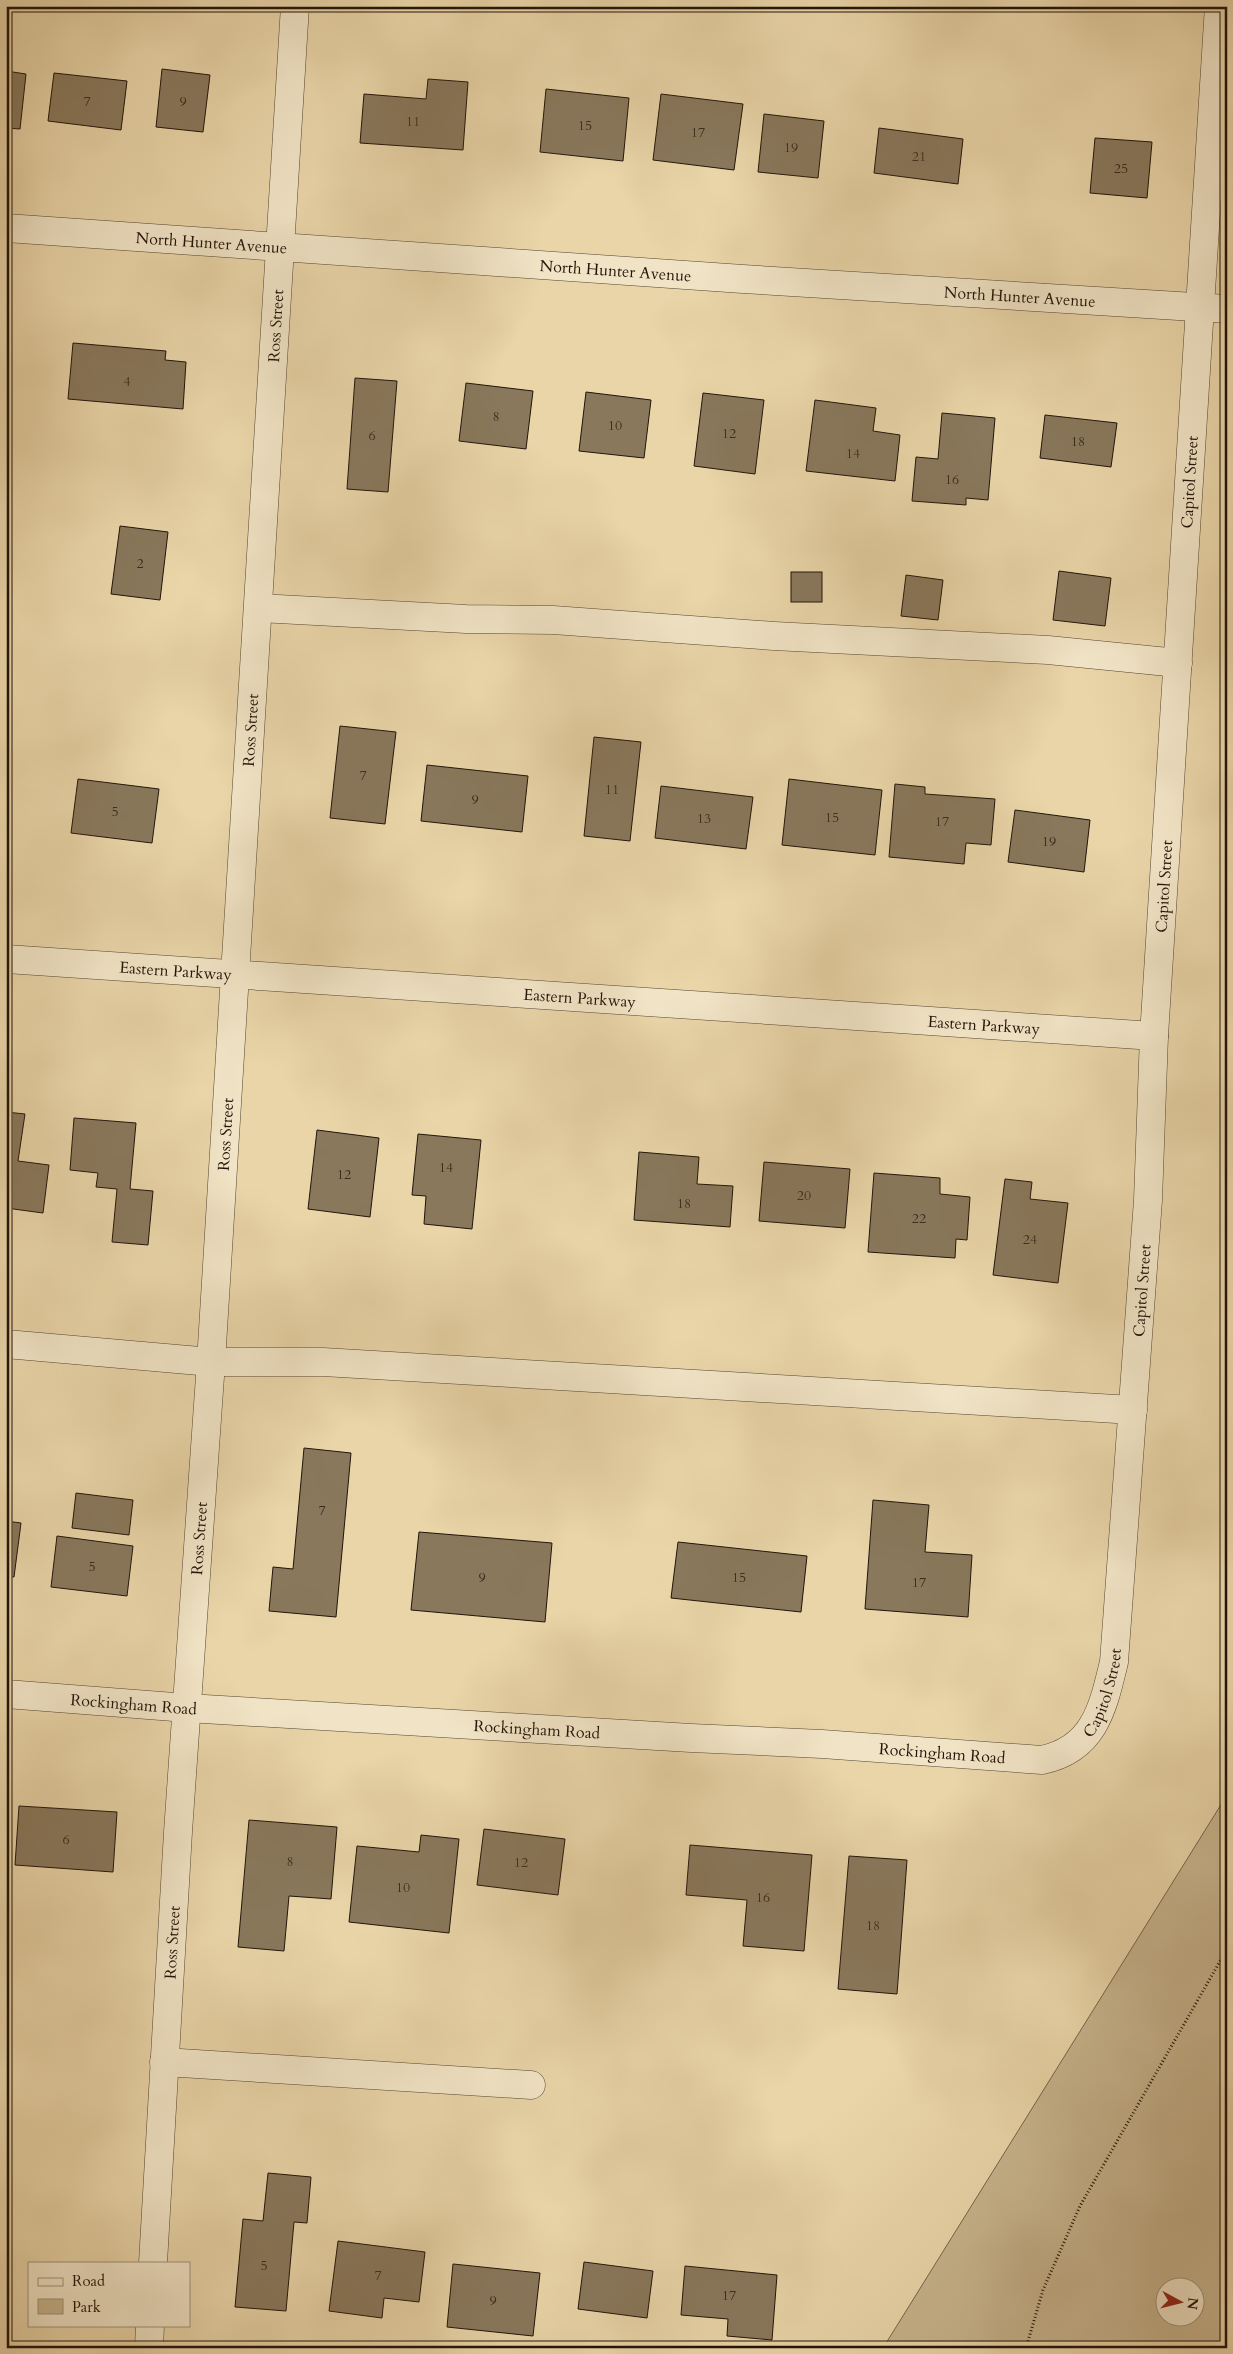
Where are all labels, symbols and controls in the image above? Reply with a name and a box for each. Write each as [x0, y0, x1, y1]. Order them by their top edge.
house number: 7 [83, 92, 91, 111]
house number: 9 [179, 92, 187, 111]
house number: 11 [406, 112, 420, 131]
house number: 15 [578, 116, 592, 135]
house number: 17 [691, 123, 705, 142]
house number: 19 [784, 138, 798, 157]
house number: 21 [912, 147, 926, 166]
house number: 25 [1114, 159, 1128, 178]
street label: North Hunter Avenue [135, 227, 288, 259]
street label: North Hunter Avenue [539, 255, 692, 287]
street label: North Hunter Avenue [943, 281, 1096, 313]
street label: Ross Street [263, 289, 289, 363]
house number: 4 [123, 372, 131, 391]
house number: 8 [492, 407, 500, 426]
house number: 10 [608, 416, 622, 435]
house number: 12 [722, 424, 736, 443]
house number: 6 [368, 426, 376, 445]
house number: 18 [1071, 432, 1085, 451]
street label: Capitol Street [1176, 435, 1204, 529]
house number: 14 [846, 444, 860, 463]
house number: 16 [945, 470, 959, 489]
house number: 2 [136, 554, 144, 573]
street label: Ross Street [238, 693, 264, 767]
house number: 7 [359, 766, 367, 785]
house number: 11 [605, 780, 619, 799]
house number: 9 [471, 790, 479, 809]
house number: 5 [111, 802, 119, 821]
house number: 15 [825, 808, 839, 827]
house number: 13 [697, 809, 711, 828]
house number: 17 [935, 812, 949, 831]
house number: 19 [1042, 832, 1056, 851]
street label: Capitol Street [1151, 839, 1178, 933]
street label: Eastern Parkway [119, 957, 233, 986]
street label: Eastern Parkway [523, 984, 637, 1013]
street label: Eastern Parkway [927, 1011, 1041, 1040]
street label: Ross Street [213, 1097, 239, 1172]
house number: 14 [439, 1158, 453, 1177]
house number: 12 [337, 1165, 351, 1184]
house number: 20 [797, 1186, 811, 1205]
house number: 18 [677, 1194, 691, 1213]
house number: 22 [912, 1209, 926, 1228]
house number: 24 [1023, 1230, 1037, 1249]
street label: Capitol Street [1128, 1244, 1157, 1338]
street label: Ross Street [186, 1501, 213, 1576]
house number: 7 [318, 1501, 326, 1520]
house number: 5 [88, 1557, 96, 1576]
house number: 9 [478, 1568, 486, 1587]
house number: 15 [732, 1568, 746, 1587]
house number: 17 [912, 1573, 926, 1592]
street label: Capitol Street [1078, 1648, 1127, 1742]
street label: Rockingham Road [69, 1689, 198, 1721]
street label: Rockingham Road [473, 1715, 601, 1745]
street label: Rockingham Road [878, 1738, 1007, 1769]
house number: 6 [62, 1830, 70, 1849]
house number: 8 [286, 1852, 294, 1871]
house number: 12 [514, 1853, 528, 1872]
house number: 10 [396, 1878, 410, 1897]
house number: 16 [756, 1888, 770, 1907]
street label: Ross Street [159, 1905, 186, 1980]
house number: 18 [866, 1916, 880, 1935]
house number: 5 [260, 2256, 268, 2275]
legend [28, 2262, 190, 2326]
house number: 7 [374, 2266, 382, 2285]
text: Road [72, 2271, 105, 2291]
north arrow [1156, 2276, 1206, 2326]
house number: 17 [722, 2286, 736, 2305]
house number: 9 [489, 2291, 497, 2310]
text: N [1182, 2296, 1203, 2311]
text: Park [72, 2297, 101, 2317]

